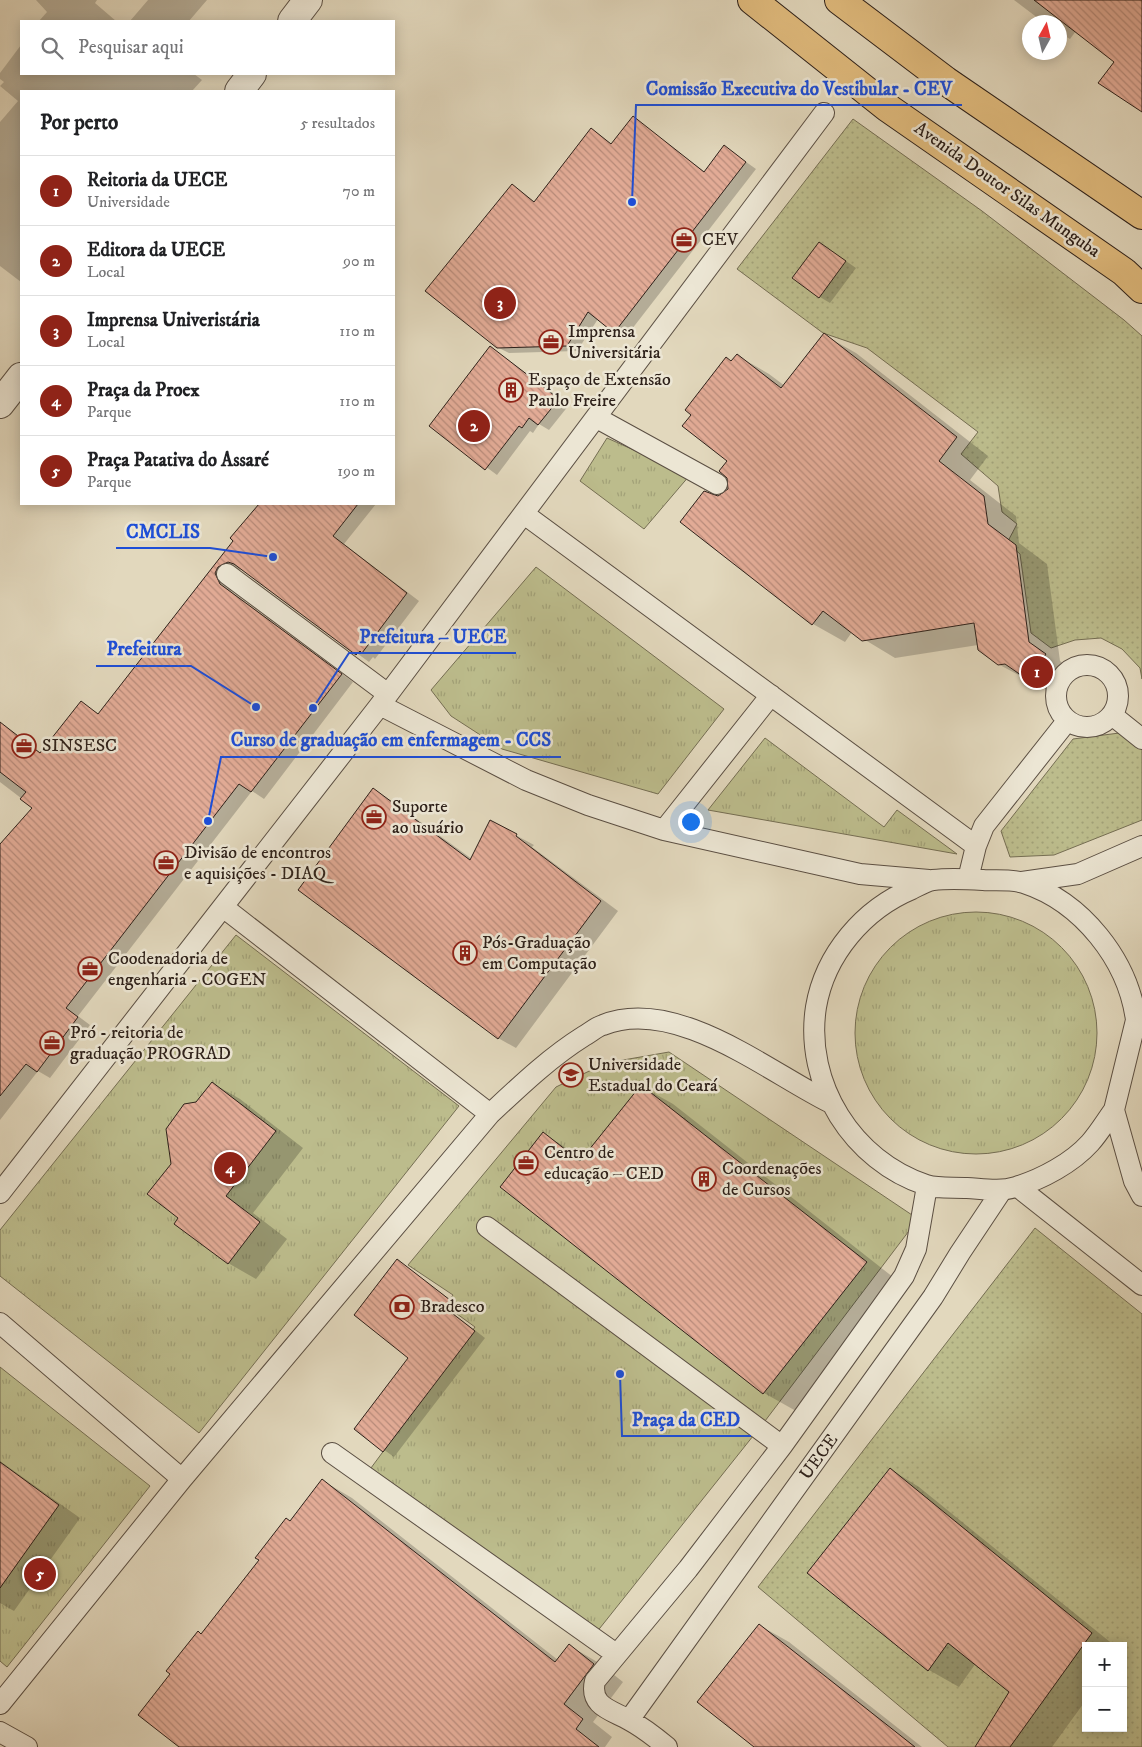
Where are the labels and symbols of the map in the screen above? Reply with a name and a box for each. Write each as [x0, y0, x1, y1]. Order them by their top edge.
north arrow [1022, 15, 1067, 60]
callout: Comissão Executiva do Vestibular - CEV [636, 71, 962, 105]
text: Comissão Executiva do Vestibular - CEV [646, 78, 953, 101]
street label: Avenida Doutor Silas Munguba [910, 117, 1104, 263]
office icon: CEV [671, 227, 697, 253]
place label: CEV [702, 229, 739, 251]
pin: 3 [484, 284, 516, 322]
place label: Imprensa Universitária [568, 321, 661, 364]
office icon: Imprensa Universitária [538, 329, 564, 355]
place label: Espaço de Extensão Paulo Freire [528, 369, 671, 412]
building icon: Espaço de Extensão Paulo Freire [498, 377, 524, 403]
pin: 2 [458, 407, 490, 445]
callout: CMCLIS [116, 514, 210, 548]
text: CMCLIS [126, 521, 200, 544]
callout: Prefeitura – UECE [349, 619, 516, 653]
text: Prefeitura – UECE [359, 626, 507, 649]
callout: Prefeitura [96, 632, 191, 666]
text: Prefeitura [106, 638, 182, 661]
pin: 1 [1021, 653, 1053, 691]
callout: Curso de graduação em enfermagem - CCS [221, 723, 561, 757]
text: Curso de graduação em enfermagem - CCS [231, 729, 551, 752]
office icon: SINSESC [11, 733, 37, 759]
place label: SINSESC [42, 735, 117, 757]
place label: Suporte ao usuário [392, 796, 464, 839]
office icon: Suporte ao usuário [361, 804, 387, 830]
your location [678, 809, 704, 835]
place label: Divisão de encontros e aquisições - DIAQ [184, 842, 335, 885]
office icon: Divisão de encontros e aquisições - DIAQ [153, 850, 179, 876]
place label: Pós-Graduação em Computação [482, 932, 597, 975]
building icon: Pós-Graduação em Computação [452, 940, 478, 966]
place label: Coodenadoria de engenharia - COGEN [108, 948, 267, 991]
office icon: Coodenadoria de engenharia - COGEN [77, 956, 103, 982]
place label: Pró - reitoria de graduação PROGRAD [70, 1022, 231, 1065]
office icon: Pró - reitoria de graduação PROGRAD [39, 1030, 65, 1056]
place label: Universidade Estadual do Ceará [588, 1054, 718, 1097]
school or university icon: Universidade Estadual do Ceará [558, 1062, 584, 1088]
place label: Centro de educação – CED [544, 1142, 664, 1185]
pin: 4 [214, 1149, 246, 1187]
office icon: Centro de educação – CED [513, 1150, 539, 1176]
place label: Coordenações de Cursos [722, 1158, 822, 1201]
building icon: Coordenações de Cursos [691, 1166, 717, 1192]
bank icon: Bradesco [389, 1294, 415, 1320]
place label: Bradesco [420, 1296, 485, 1318]
callout: Praça da CED [622, 1402, 751, 1436]
text: Praça da CED [632, 1409, 740, 1432]
street label: UECE [795, 1430, 843, 1484]
pin: 5 [24, 1555, 56, 1593]

